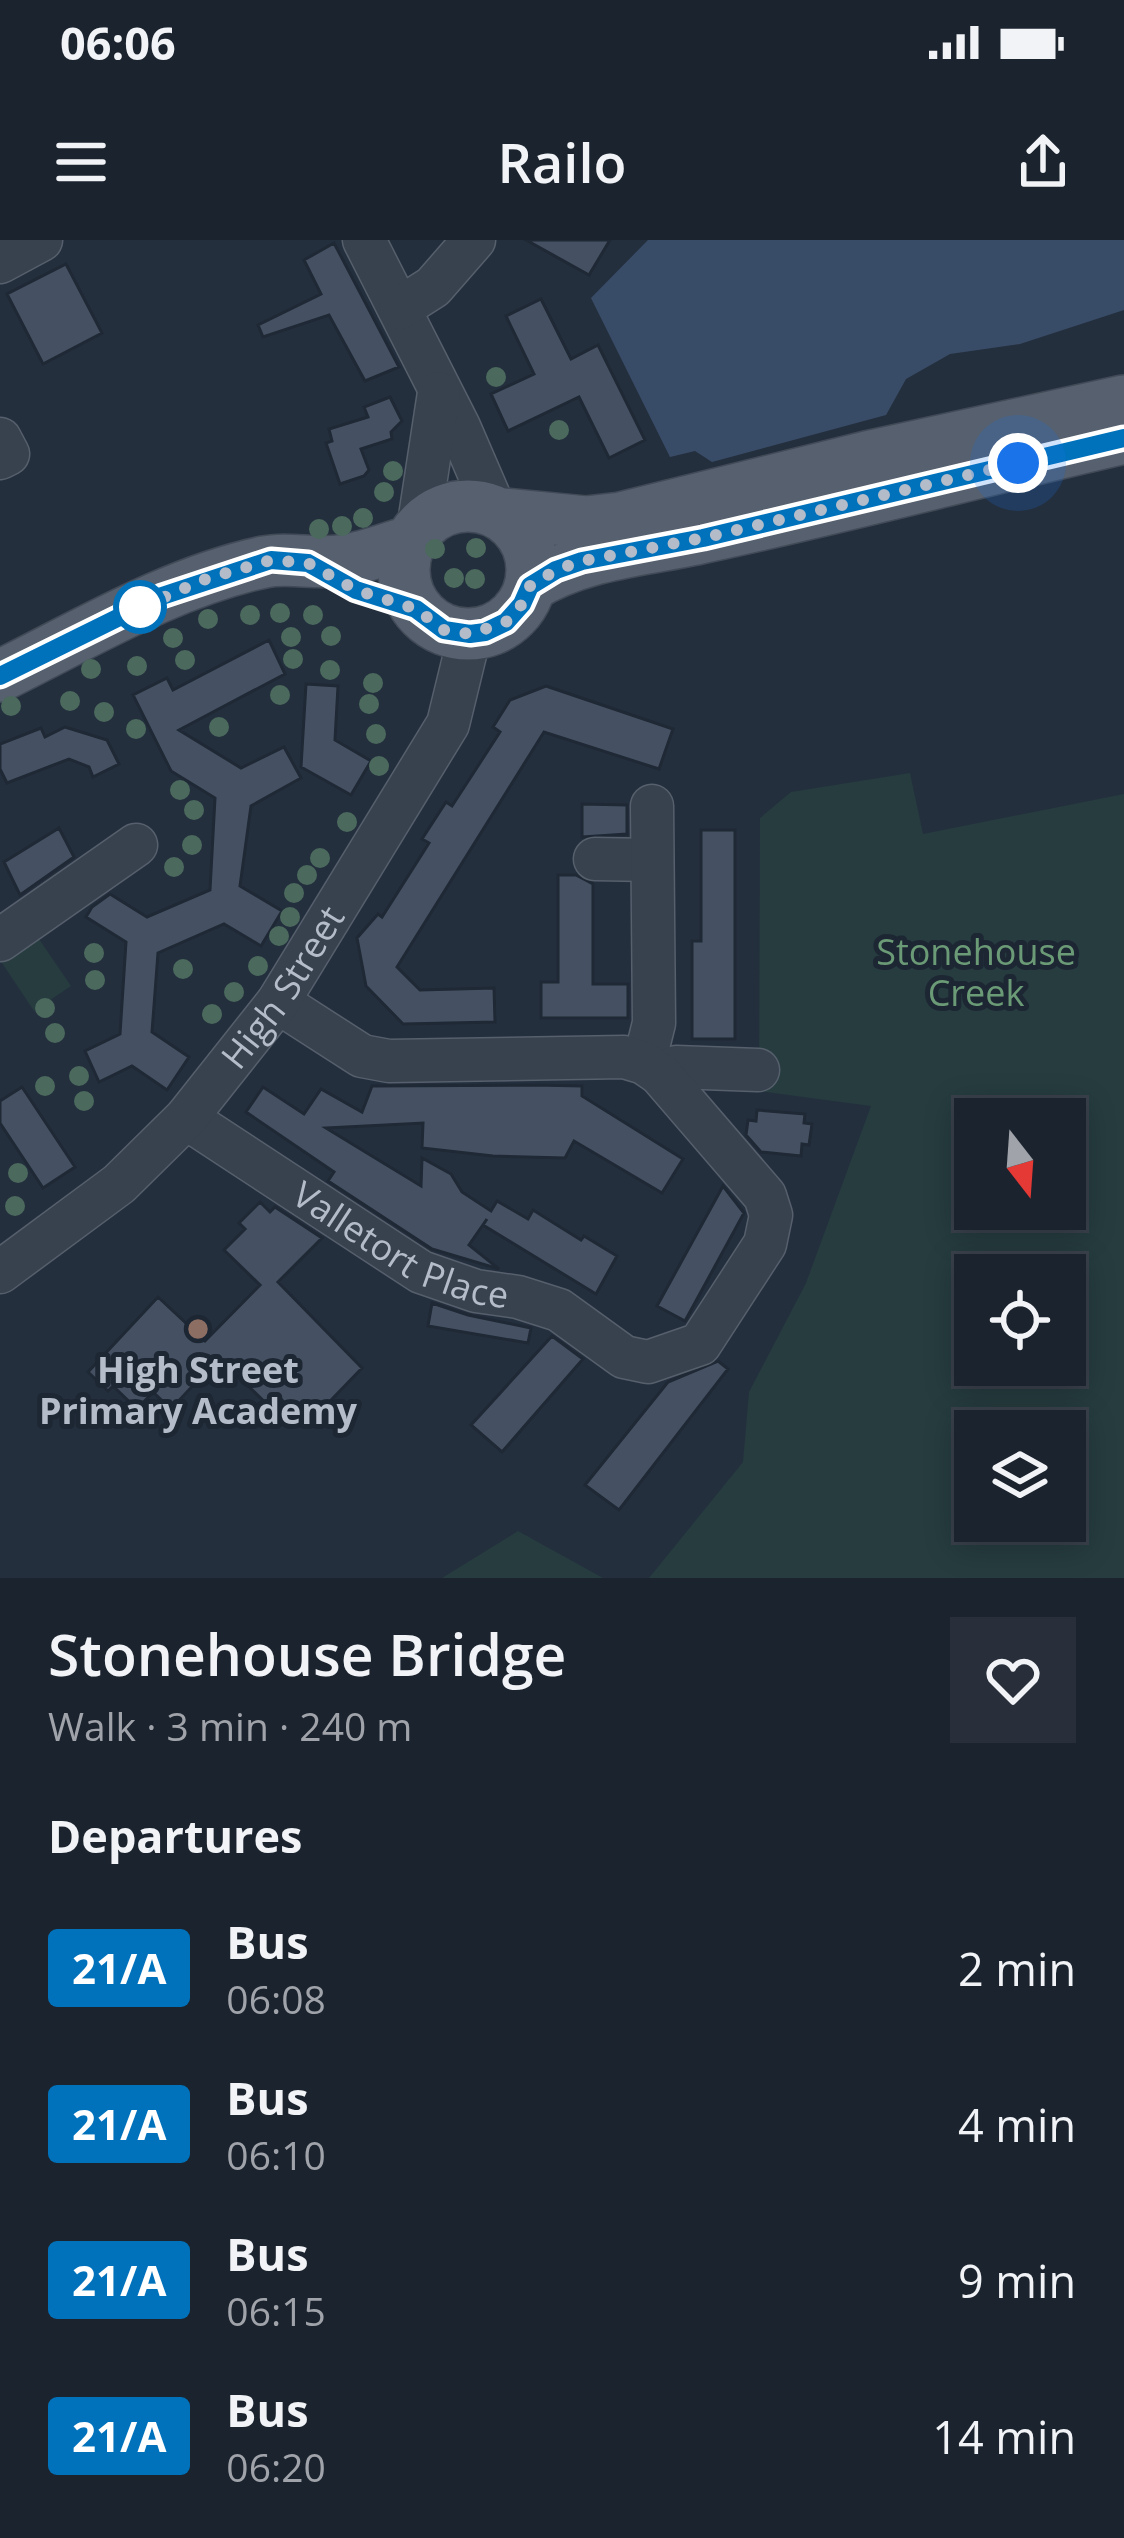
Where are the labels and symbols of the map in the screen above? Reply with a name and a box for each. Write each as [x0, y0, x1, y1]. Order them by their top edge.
your location [988, 433, 1048, 493]
unlabelled marker [115, 582, 165, 632]
street label: High Street [209, 896, 355, 1079]
park label: Stonehouse Creek [876, 927, 1076, 1017]
north arrow [954, 1098, 1086, 1230]
street label: Valletort Place [283, 1170, 512, 1319]
marker: High Street Primary Academy [185, 1316, 211, 1342]
place label: High Street Primary Academy [39, 1345, 358, 1435]

